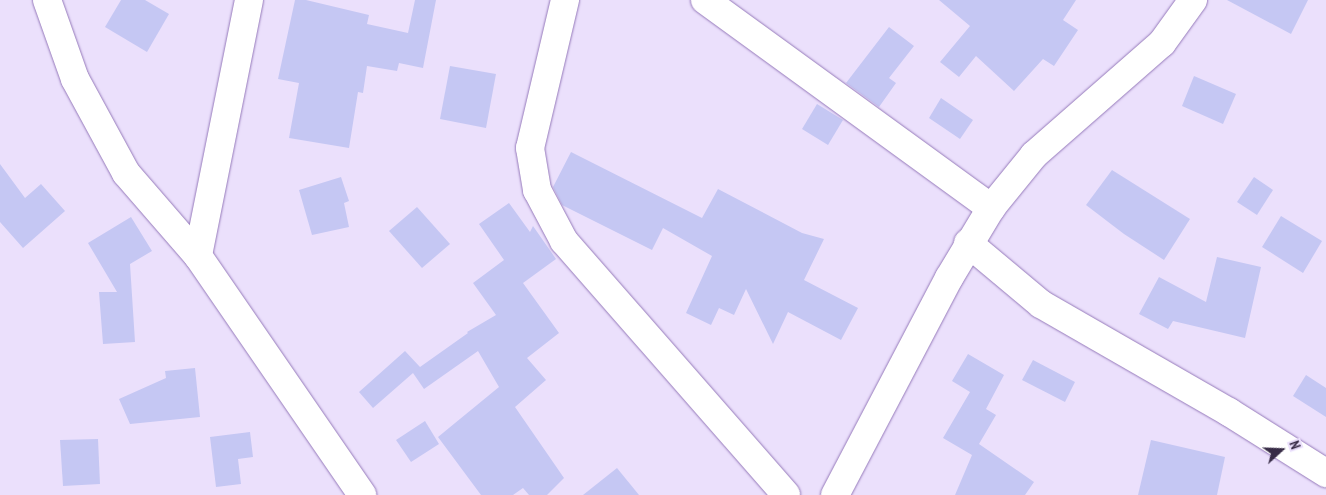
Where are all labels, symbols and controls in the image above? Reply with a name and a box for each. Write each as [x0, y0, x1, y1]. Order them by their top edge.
north arrow [1256, 425, 1306, 475]
text: N [1285, 438, 1305, 452]

